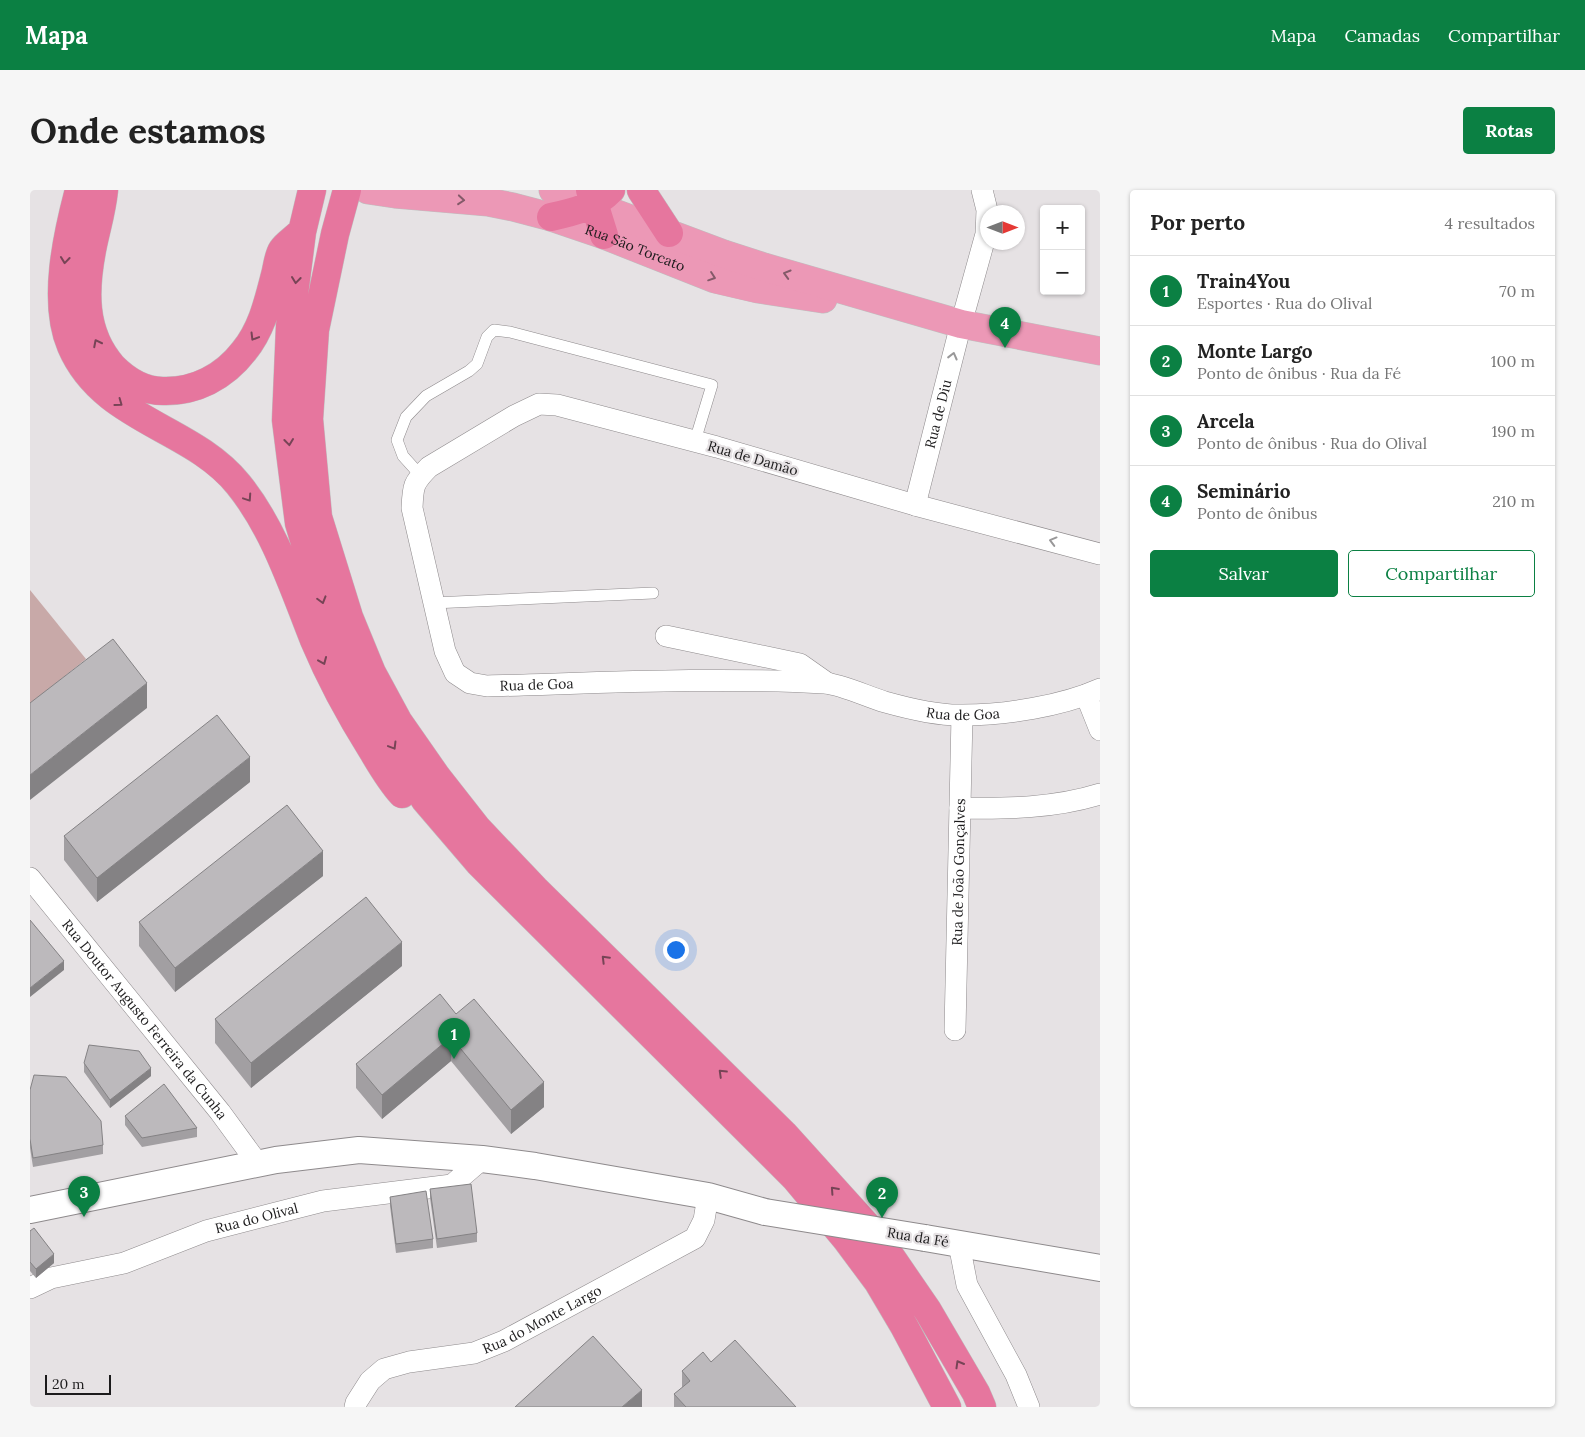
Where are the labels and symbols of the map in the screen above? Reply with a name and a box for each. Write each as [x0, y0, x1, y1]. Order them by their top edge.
one-way arrow [457, 194, 465, 205]
north arrow [980, 205, 1025, 250]
street label: Rua São Torcato [583, 220, 688, 275]
one-way arrow [60, 256, 71, 264]
one-way arrow [783, 269, 792, 280]
one-way arrow [707, 271, 715, 281]
one-way arrow [291, 276, 302, 284]
pin: 4 [989, 307, 1021, 348]
one-way arrow [250, 331, 260, 340]
one-way arrow [93, 340, 103, 349]
one-way arrow [947, 352, 958, 361]
street label: Rua de Diu [921, 378, 956, 450]
one-way arrow [113, 397, 122, 405]
street label: Rua de Damão [706, 437, 800, 479]
one-way arrow [283, 438, 294, 446]
one-way arrow [242, 492, 251, 502]
one-way arrow [1049, 537, 1057, 547]
one-way arrow [317, 596, 327, 604]
one-way arrow [317, 656, 328, 665]
street label: Rua de Goa [499, 674, 574, 695]
street label: Rua de Goa [925, 703, 1001, 724]
one-way arrow [386, 741, 396, 750]
street label: Rua de João Gonçalves [948, 798, 969, 946]
street label: Rua Doutor Augusto Ferreira da Cunha [58, 916, 231, 1123]
your location [663, 937, 689, 963]
one-way arrow [602, 956, 611, 965]
pin: 1 [438, 1018, 470, 1059]
one-way arrow [718, 1069, 727, 1078]
pin: 3 [68, 1176, 100, 1217]
pin: 2 [866, 1177, 898, 1218]
one-way arrow [831, 1186, 840, 1195]
street label: Rua do Olival [213, 1199, 300, 1237]
street label: Rua da Fé [886, 1223, 951, 1251]
street label: Rua do Monte Largo [480, 1281, 605, 1358]
one-way arrow [955, 1360, 965, 1369]
scale bar [45, 1372, 111, 1395]

